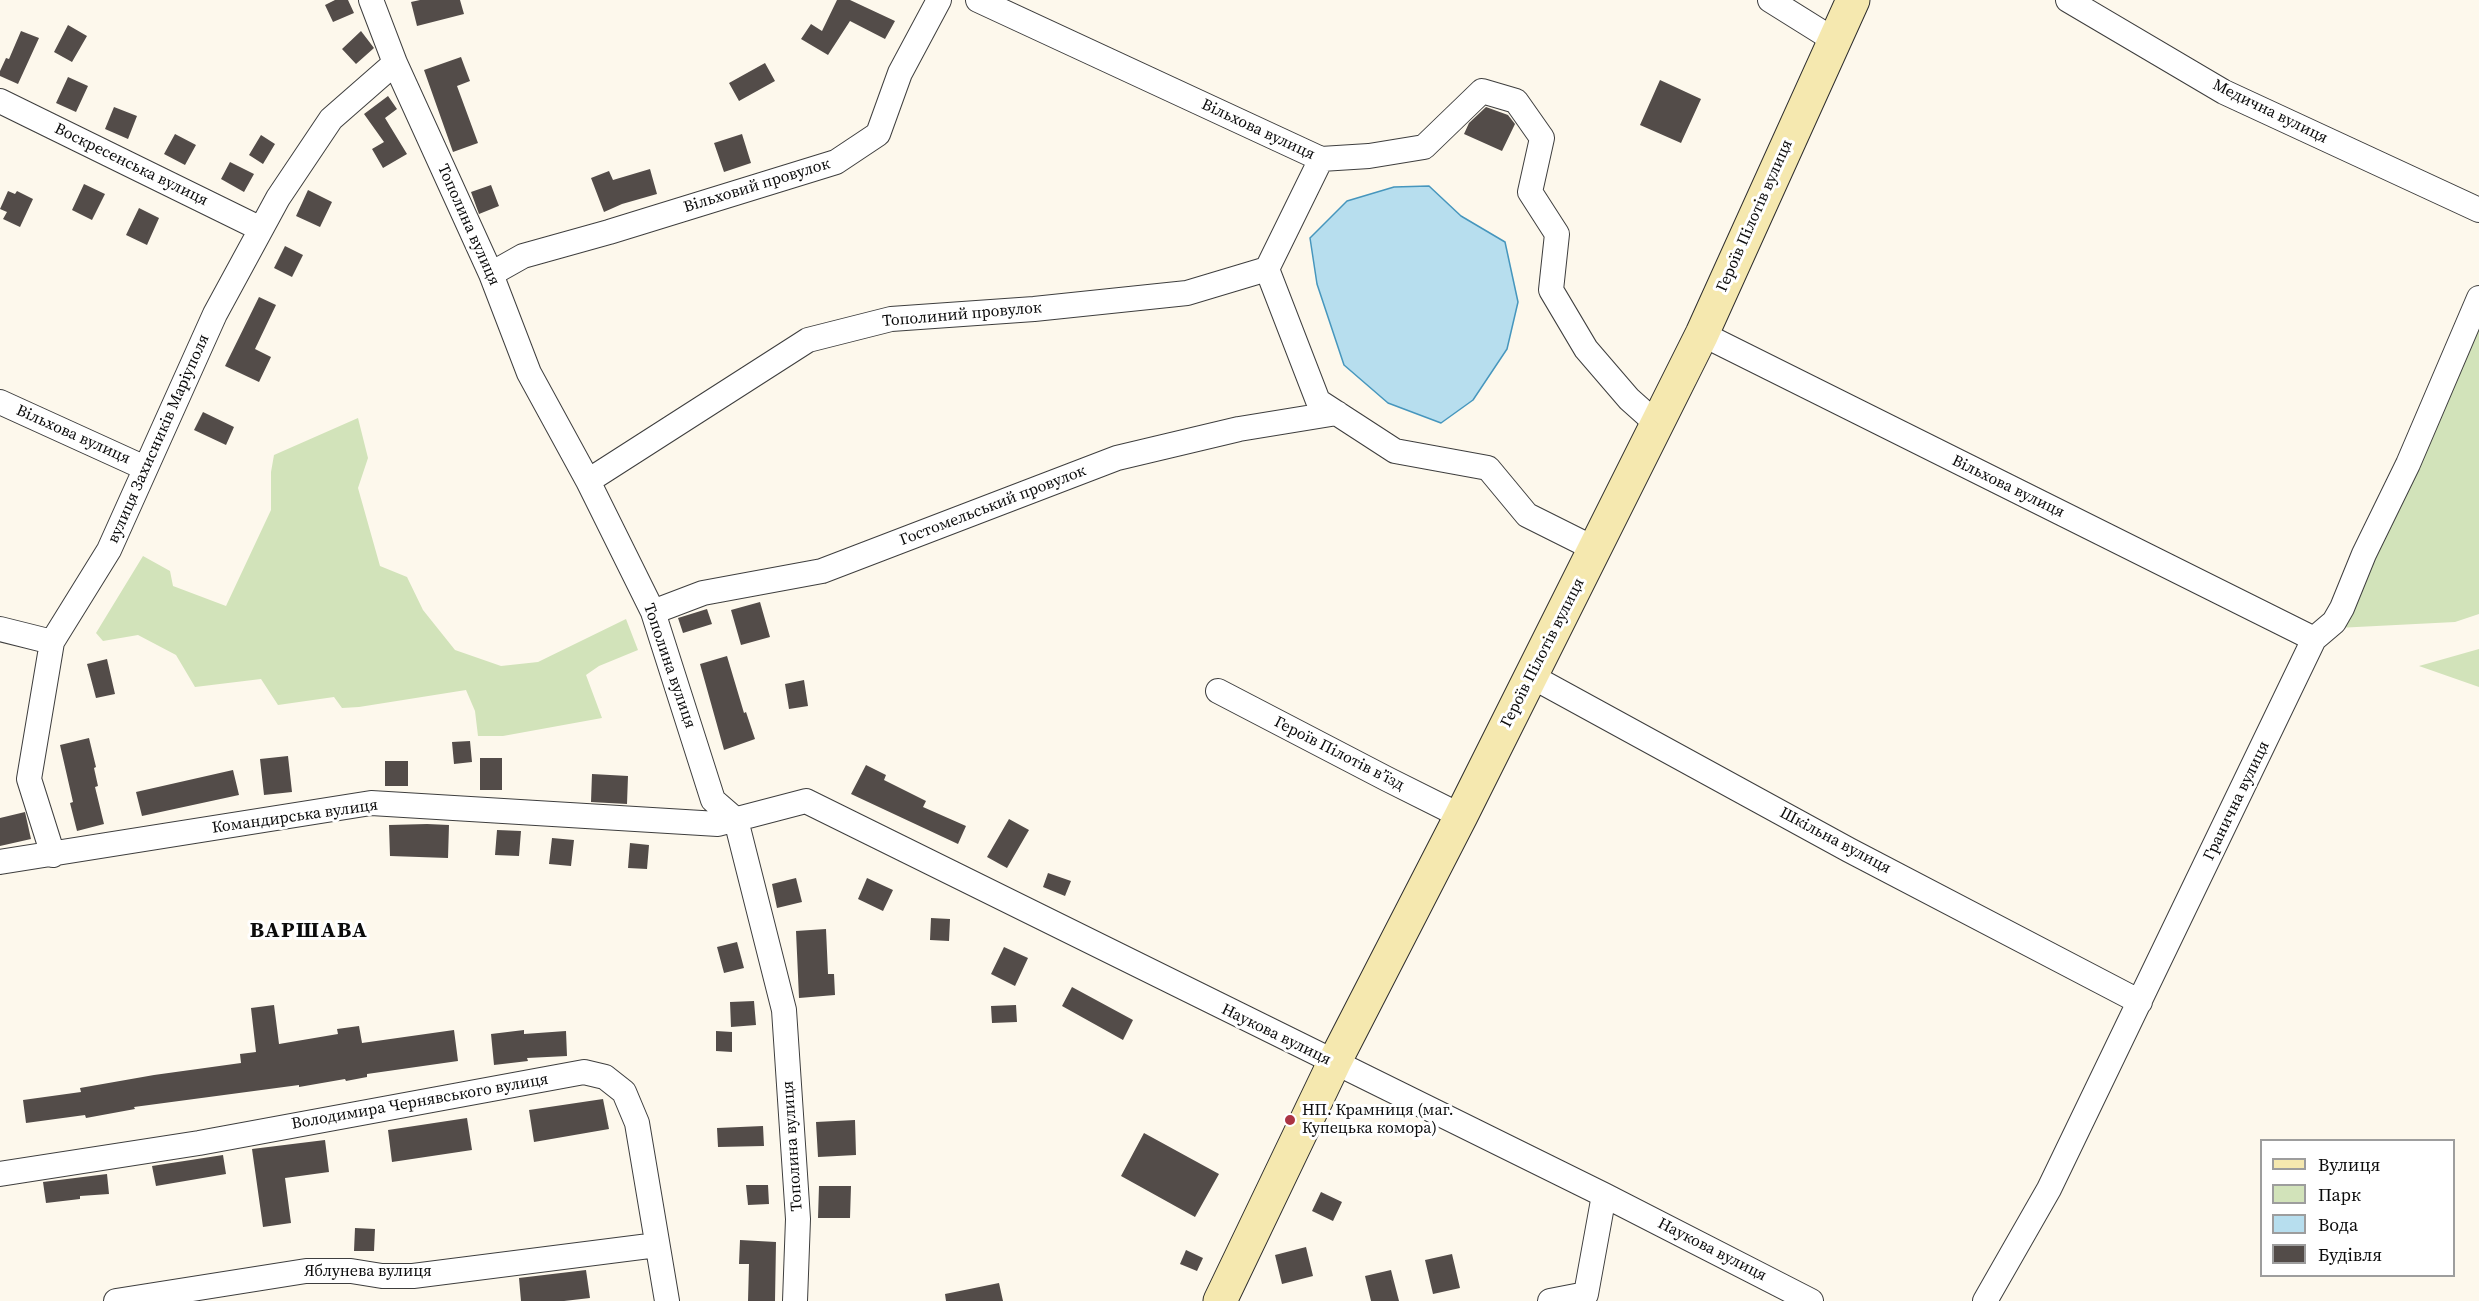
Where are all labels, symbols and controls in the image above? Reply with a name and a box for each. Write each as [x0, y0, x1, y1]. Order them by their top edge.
street label: Медична вулиця [2209, 76, 2331, 148]
street label: Вільхова вулиця [1198, 95, 1318, 165]
street label: Воскресенська вулиця [51, 119, 211, 211]
street label: Героїв Пілотів вулиця [1713, 137, 1797, 295]
street label: Вільховий провулок [682, 155, 832, 217]
street label: Тополина вулиця [433, 161, 503, 289]
street label: Тополиний провулок [881, 298, 1043, 332]
street label: вулиця Захисників Маріуполя [104, 331, 214, 547]
street label: Вільхова вулиця [13, 401, 133, 469]
street label: Вільхова вулиця [1949, 451, 2067, 523]
street label: Гостомельський провулок [897, 462, 1089, 550]
street label: Героїв Пілотів вулиця [1497, 575, 1589, 731]
street label: Тополина вулиця [639, 601, 699, 731]
street label: Героїв Пілотів в’їзд [1271, 713, 1407, 795]
street label: Гранична вулиця [2200, 738, 2274, 864]
street label: Командирська вулиця [211, 796, 379, 838]
street label: Шкільна вулиця [1776, 804, 1894, 878]
district label: ВАРШАВА [250, 918, 368, 944]
street label: Наукова вулиця [1218, 1000, 1334, 1070]
street label: Володимира Чернявського вулиця [290, 1070, 550, 1134]
street label: Тополина вулиця [779, 1080, 807, 1212]
place label: НП. Крамниця (маг. Купецька комора) [1302, 1101, 1454, 1139]
marker: НП. Крамниця (маг. Купецька комора) [1283, 1113, 1297, 1127]
legend [2260, 1139, 2455, 1277]
text: Вулиця [2318, 1152, 2380, 1177]
text: Парк [2318, 1182, 2361, 1207]
text: Вода [2318, 1212, 2358, 1237]
street label: Наукова вулиця [1654, 1214, 1770, 1286]
text: Будівля [2318, 1242, 2382, 1267]
street label: Яблунева вулиця [304, 1262, 432, 1282]

